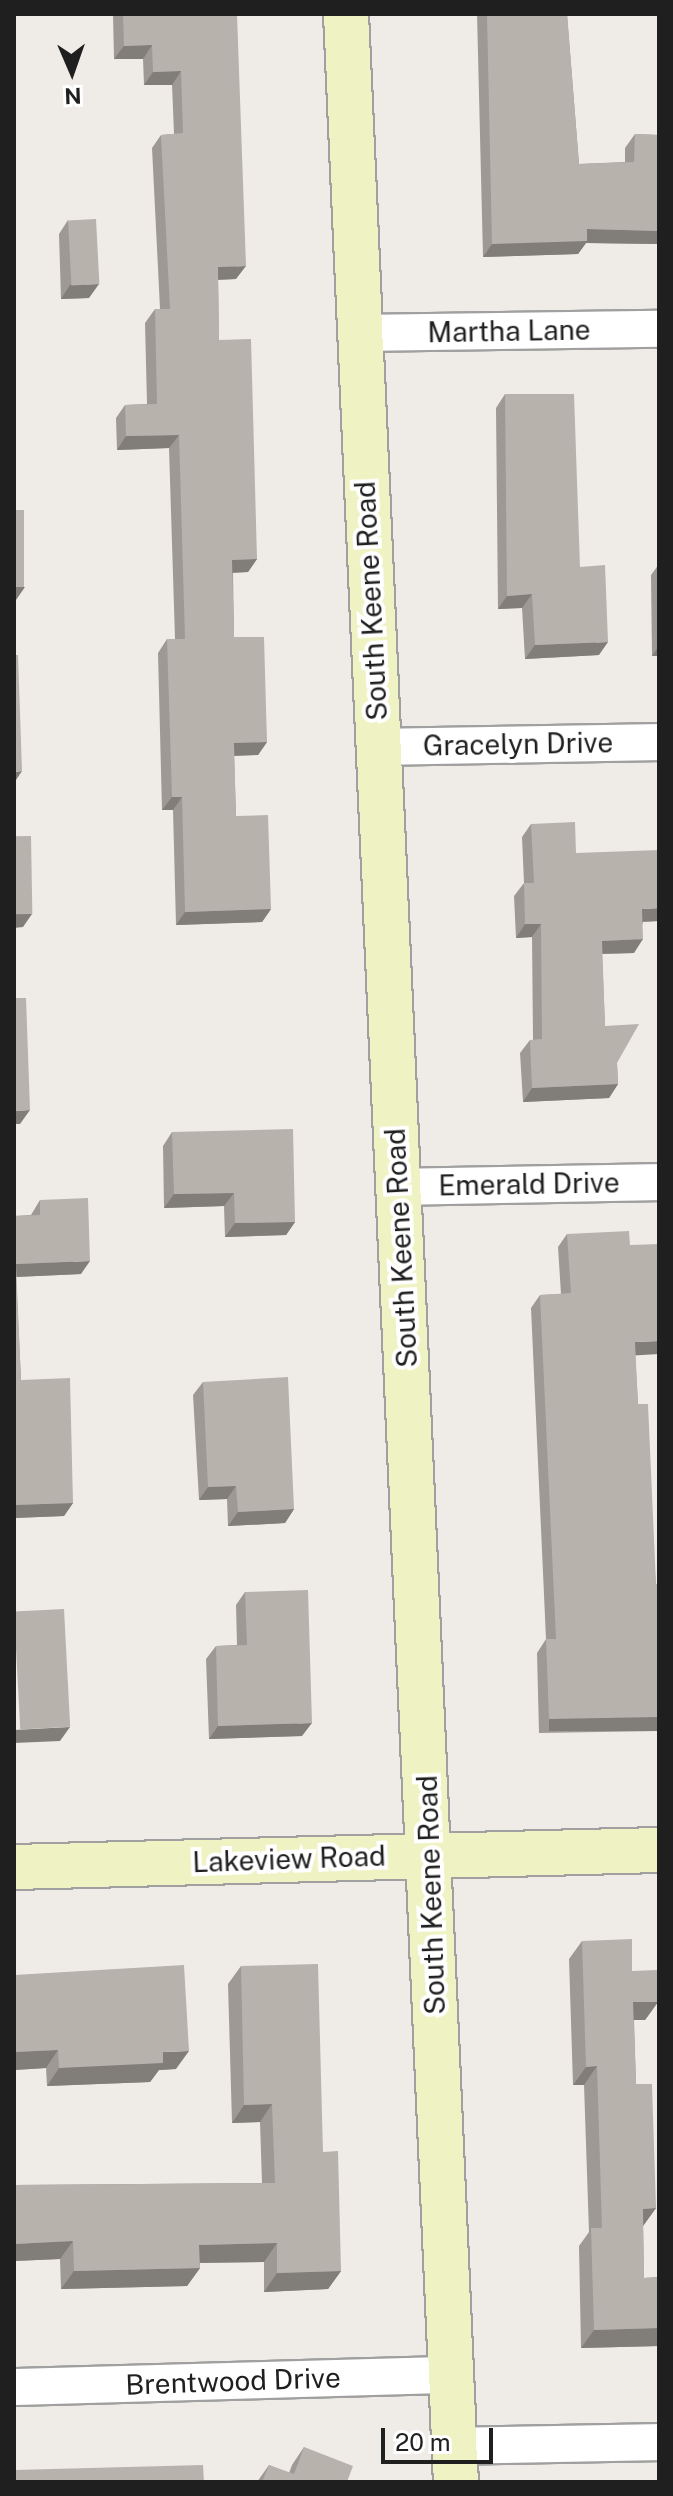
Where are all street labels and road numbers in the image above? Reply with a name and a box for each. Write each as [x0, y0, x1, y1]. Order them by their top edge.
street label: Martha Lane [427, 313, 591, 349]
street label: South Keene Road [348, 480, 394, 722]
street label: Gracelyn Drive [423, 726, 613, 762]
street label: South Keene Road [378, 1127, 424, 1369]
street label: Emerald Drive [438, 1166, 620, 1202]
street label: South Keene Road [410, 1775, 452, 2015]
street label: Lakeview Road [192, 1839, 386, 1879]
street label: Brentwood Drive [125, 2360, 341, 2402]

